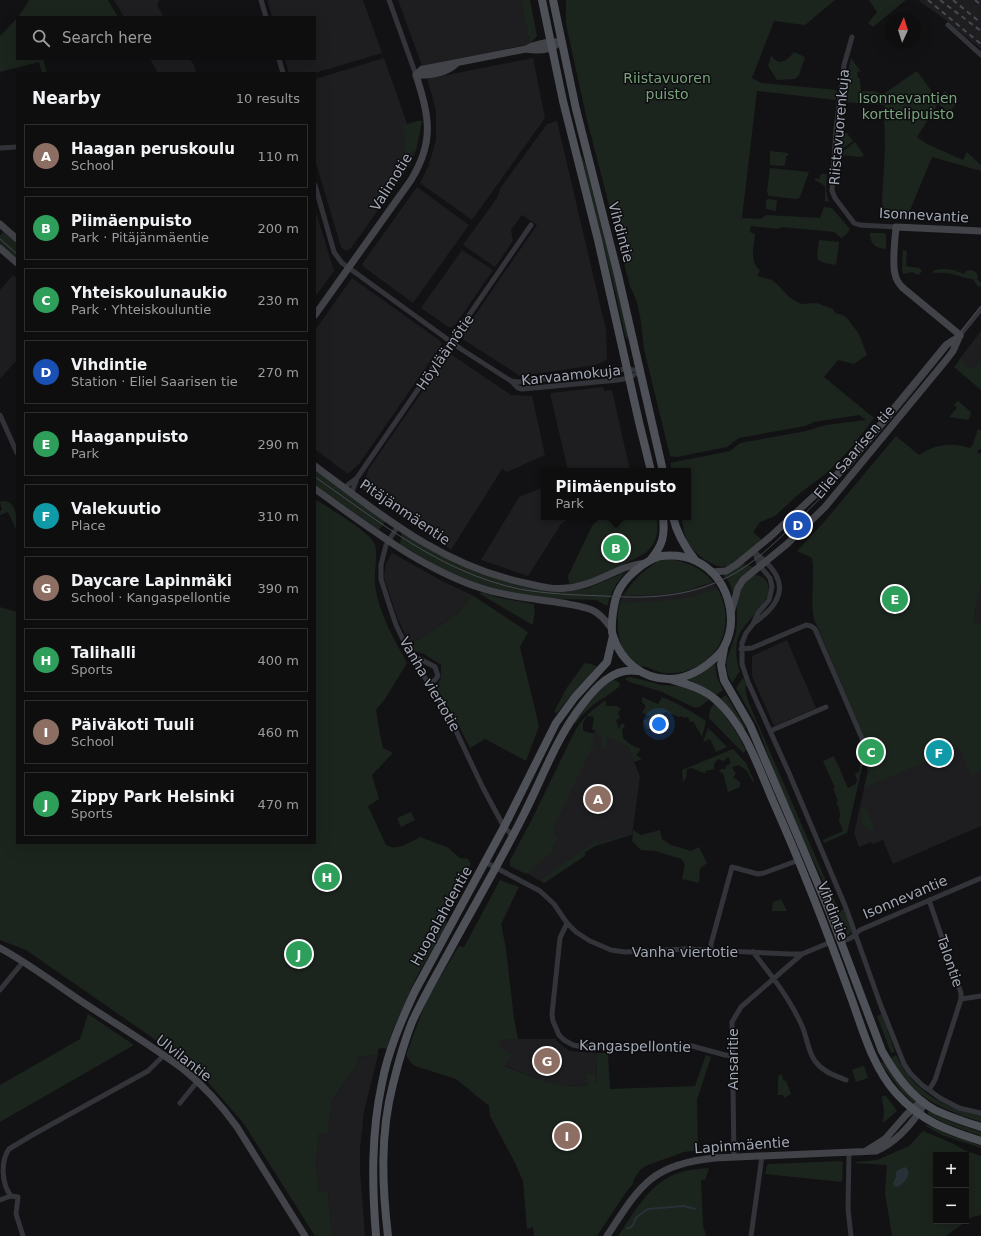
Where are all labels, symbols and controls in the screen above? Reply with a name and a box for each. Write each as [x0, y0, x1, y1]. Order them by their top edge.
north arrow [885, 12, 921, 48]
search box [16, 16, 316, 60]
icon: search [30, 27, 52, 49]
text: Search here [62, 29, 152, 47]
street label: Riistavuorenkuja [826, 68, 852, 186]
park label: Riistavuoren puisto [623, 70, 711, 102]
text: Nearby [32, 88, 101, 108]
park label: Isonnevantien korttelipuisto [859, 90, 957, 122]
text: 10 results [236, 91, 300, 106]
text: Haagan peruskoulu [71, 140, 235, 158]
text: A [41, 149, 51, 164]
text: 110 m [257, 149, 299, 164]
street label: Valimotie [367, 150, 415, 214]
text: School [71, 158, 114, 173]
street label: Vihdintie [605, 200, 637, 264]
street label: Isonnevantie [879, 205, 969, 225]
text: Piimäenpuisto [71, 212, 192, 230]
text: B [41, 221, 51, 236]
text: 200 m [257, 221, 299, 236]
text: Park · Pitäjänmäentie [71, 230, 209, 245]
text: Yhteiskoulunaukio [71, 284, 227, 302]
text: C [41, 293, 51, 308]
text: 230 m [257, 293, 299, 308]
text: Park · Yhteiskouluntie [71, 302, 211, 317]
street label: Höyläämötie [413, 311, 477, 393]
text: Vihdintie [71, 356, 147, 374]
street label: Karvaamokuja [520, 362, 622, 388]
text: D [41, 365, 51, 380]
text: 270 m [257, 365, 299, 380]
text: Station · Eliel Saarisen tie [71, 374, 238, 389]
street label: Eliel Saarisen tie [810, 402, 898, 502]
text: Haaganpuisto [71, 428, 188, 446]
text: E [42, 437, 50, 452]
text: 290 m [257, 437, 299, 452]
text: Park [71, 446, 99, 461]
popup [541, 468, 691, 520]
street label: Pitäjänmäentie [357, 476, 453, 548]
text: Piimäenpuisto [556, 478, 676, 496]
text: Park [556, 496, 584, 511]
text: Valekuutio [71, 500, 161, 518]
text: F [42, 509, 50, 524]
text: 310 m [257, 509, 299, 524]
pin: D [785, 510, 811, 540]
text: Place [71, 518, 106, 533]
pin: B [603, 533, 629, 563]
text: Daycare Lapinmäki [71, 572, 232, 590]
text: G [41, 581, 51, 596]
text: 390 m [257, 581, 299, 596]
pin: E [882, 584, 908, 614]
text: School · Kangaspellontie [71, 590, 230, 605]
street label: Vanha viertotie [396, 634, 464, 734]
text: Talihalli [71, 644, 136, 662]
text: H [41, 653, 51, 668]
text: 400 m [257, 653, 299, 668]
text: Sports [71, 662, 113, 677]
your location [649, 714, 669, 734]
text: Päiväkoti Tuuli [71, 716, 194, 734]
text: I [44, 725, 48, 740]
text: 460 m [257, 725, 299, 740]
text: School [71, 734, 114, 749]
pin: C [858, 737, 884, 767]
pin: F [926, 738, 952, 768]
pin: A [585, 784, 611, 814]
text: Zippy Park Helsinki [71, 788, 235, 806]
text: J [44, 797, 48, 812]
text: 470 m [257, 797, 299, 812]
text: Sports [71, 806, 113, 821]
pin: H [314, 862, 340, 892]
street label: Huopalahdentie [407, 864, 475, 968]
street label: Isonnevantie [860, 872, 950, 922]
street label: Vihdintie [814, 879, 852, 943]
street label: Talontie [933, 932, 966, 989]
pin: J [286, 939, 312, 969]
street label: Vanha viertotie [632, 944, 738, 960]
street label: Ansaritie [725, 1028, 741, 1090]
street label: Ulvilantie [153, 1031, 215, 1085]
street label: Kangaspellontie [579, 1037, 691, 1055]
pin: G [534, 1046, 560, 1076]
pin: I [554, 1121, 580, 1151]
street label: Lapinmäentie [694, 1134, 790, 1156]
map controls [933, 1152, 969, 1224]
button: + [933, 1152, 969, 1188]
button: − [933, 1188, 969, 1224]

